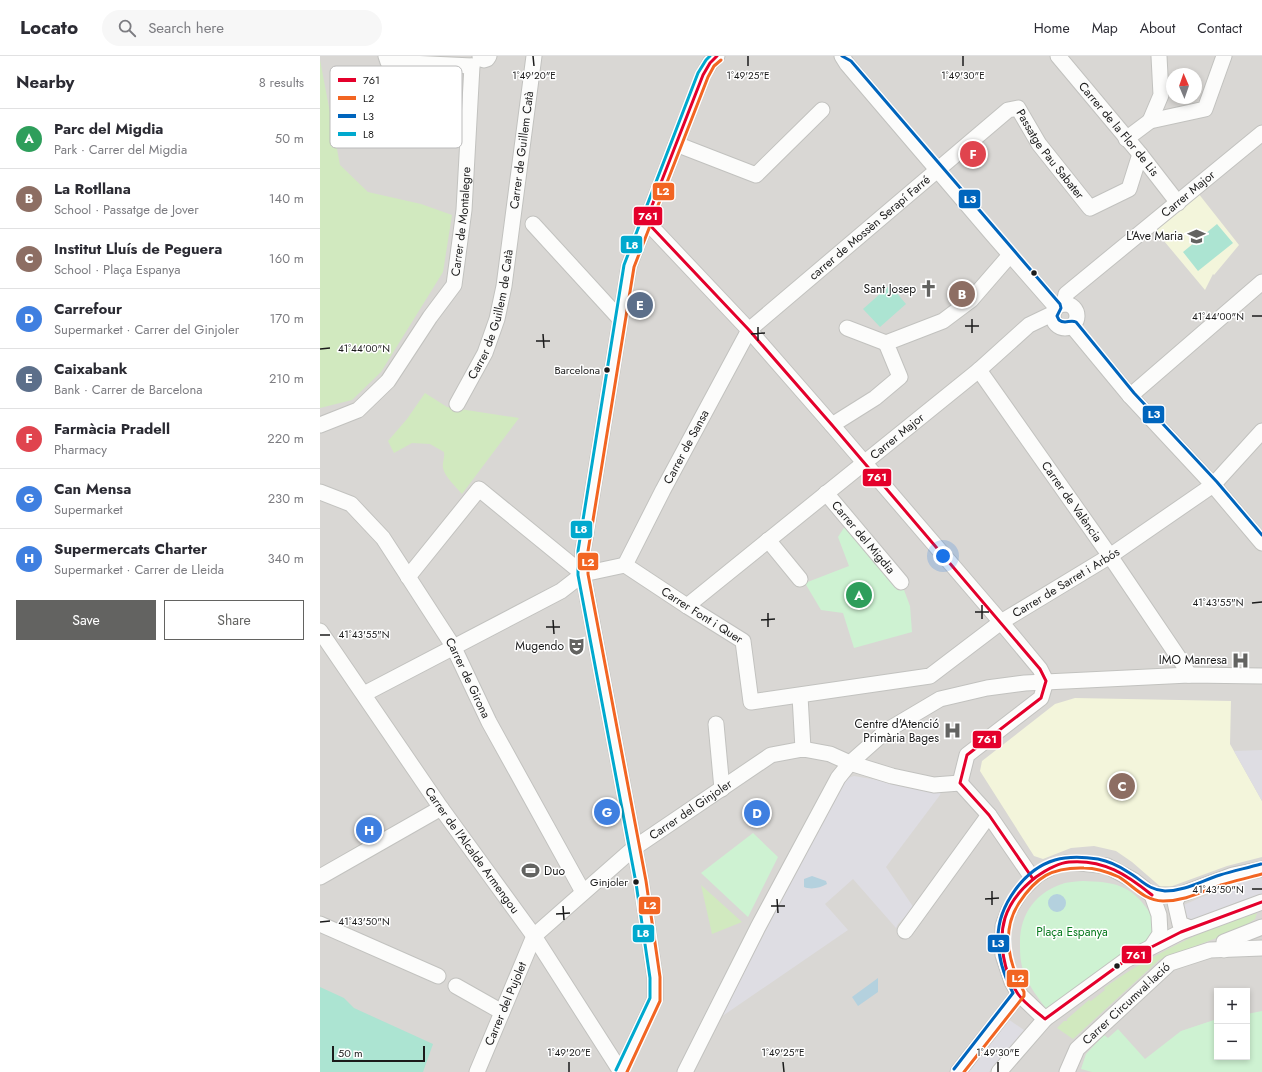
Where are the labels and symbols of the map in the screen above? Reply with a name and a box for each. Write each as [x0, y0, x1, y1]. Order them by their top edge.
legend [330, 66, 462, 148]
text: 1°49'20"E [512, 68, 556, 83]
text: 1°49'25"E [726, 68, 770, 83]
text: 1°49'30"E [941, 68, 985, 83]
north arrow [1166, 68, 1202, 104]
text: 761 [363, 72, 380, 88]
street label: Carrer de la Flor de Lis [1074, 78, 1163, 180]
text: L2 [363, 90, 374, 106]
street label: Carrer de Guillem Catà [505, 90, 538, 210]
street label: Passatge Pau Sabater [1012, 106, 1089, 204]
text: L3 [363, 108, 374, 124]
text: L8 [363, 126, 374, 142]
pin: F [960, 139, 986, 169]
street label: Carrer de Montalegre [446, 166, 475, 277]
street label: Carrer Major [1157, 166, 1220, 221]
street label: carrer de Mossèn Serapí Farré [805, 171, 934, 284]
line badge: L2 [652, 182, 675, 201]
text: L2 [656, 183, 670, 199]
line badge: L3 [958, 189, 981, 209]
text: L3 [964, 191, 976, 207]
line badge: 761 [633, 206, 663, 226]
text: 761 [638, 208, 658, 224]
school or university icon: L'Ave Maria [1186, 226, 1206, 246]
place label: L'Ave Maria [1126, 227, 1183, 245]
line badge: L8 [620, 235, 643, 254]
text: L8 [626, 237, 638, 253]
street label: Carrer de Guillem de Catà [463, 248, 518, 383]
unlabelled marker [1029, 268, 1039, 278]
church icon: Sant Josep [919, 279, 939, 299]
pin: B [949, 279, 975, 309]
place label: Sant Josep [864, 280, 916, 298]
pin: E [627, 290, 653, 320]
text: 41°44'00"N [1192, 309, 1244, 324]
text: 41°44'00"N [338, 341, 390, 356]
place label: Barcelona [554, 362, 600, 378]
marker: Barcelona [602, 365, 612, 375]
line badge: L3 [1142, 405, 1165, 424]
street label: Carrer de Sansa [659, 406, 714, 487]
text: L3 [1148, 406, 1160, 422]
street label: Carrer Major [866, 408, 929, 464]
street label: Carrer de València [1037, 458, 1107, 546]
line badge: 761 [862, 468, 892, 487]
text: 761 [867, 469, 887, 485]
street label: Carrer del Migdia [827, 497, 900, 578]
line badge: L8 [570, 520, 593, 539]
text: L8 [575, 521, 587, 537]
street label: Carrer de Sarret i Arbós [1009, 543, 1123, 622]
your location [933, 546, 953, 566]
line badge: L2 [577, 552, 599, 571]
text: L2 [581, 554, 595, 570]
pin: A [846, 580, 872, 610]
street label: Carrer Font i Quer [658, 582, 747, 648]
text: 41°43'55"N [1193, 595, 1243, 610]
text: 41°43'55"N [339, 627, 389, 642]
street label: Carrer de Girona [441, 634, 495, 722]
theatre icon: Mugendo [567, 636, 587, 656]
place label: Mugendo [515, 637, 564, 655]
hospital icon: IMO Manresa [1230, 650, 1250, 670]
place label: IMO Manresa [1159, 651, 1227, 669]
place label: Centre d'Atenció Primària Bages [855, 715, 939, 747]
hospital icon: Centre d'Atenció Primària Bages [942, 721, 962, 741]
line badge: 761 [972, 730, 1002, 749]
text: 761 [977, 731, 997, 747]
pin: C [1109, 771, 1135, 801]
street label: Carrer del Ginjoler [645, 774, 736, 844]
street label: Carrer de l'Alcalde Armengou [420, 783, 524, 917]
pin: G [594, 797, 620, 827]
pin: D [744, 798, 770, 828]
pin: H [356, 815, 382, 845]
sports icon: Duo [521, 861, 541, 881]
place label: Duo [544, 862, 565, 880]
place label: Ginjoler [590, 874, 628, 890]
marker: Ginjoler [631, 877, 641, 887]
text: 41°43'50"N [1192, 882, 1244, 897]
line badge: L2 [638, 896, 661, 915]
text: L2 [643, 897, 657, 913]
text: 41°43'50"N [338, 914, 390, 929]
park label: Plaça Espanya [1036, 923, 1108, 941]
line badge: L8 [632, 924, 655, 943]
text: L8 [637, 925, 649, 941]
line badge: L3 [987, 934, 1010, 953]
text: L3 [992, 935, 1004, 951]
line badge: 761 [1121, 945, 1152, 964]
text: 761 [1126, 947, 1146, 963]
street label: Carrer Circumval·lació [1078, 958, 1174, 1049]
street label: Carrer del Pujolet [480, 959, 531, 1048]
unlabelled marker [1112, 961, 1122, 971]
line badge: L2 [1006, 969, 1029, 988]
text: L2 [1011, 970, 1025, 986]
scale bar [332, 1044, 425, 1063]
text: 1°49'20"E [547, 1045, 591, 1060]
text: 1°49'25"E [761, 1045, 805, 1060]
text: 1°49'30"E [976, 1045, 1020, 1060]

